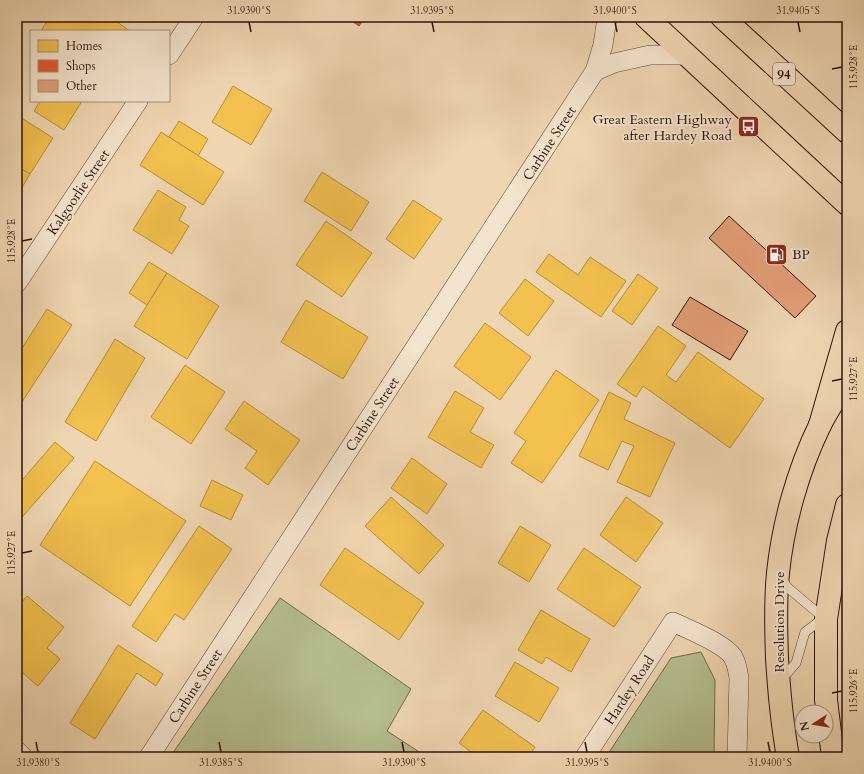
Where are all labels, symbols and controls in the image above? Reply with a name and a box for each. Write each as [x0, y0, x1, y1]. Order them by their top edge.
text: 31.9390°S [227, 4, 271, 18]
text: 31.9395°S [410, 4, 454, 18]
text: 31.9400°S [593, 4, 637, 18]
text: 31.9405°S [776, 4, 820, 18]
legend [30, 30, 170, 102]
text: Homes [66, 38, 102, 54]
text: 115.928°E [847, 45, 861, 89]
text: Shops [66, 58, 95, 74]
road number: 94 [773, 63, 795, 85]
text: Other [66, 78, 97, 94]
street label: Carbine Street [518, 102, 581, 184]
place label: Great Eastern Highway after Hardey Road [592, 110, 733, 145]
bus stop icon: Great Eastern Highway after Hardey Road [735, 114, 761, 140]
street label: Kalgoorlie Street [43, 145, 114, 239]
text: 115.928°E [5, 219, 19, 263]
fuel station icon: BP [763, 241, 789, 267]
place label: BP [792, 245, 810, 264]
text: 115.927°E [847, 357, 861, 401]
street label: Carbine Street [341, 373, 404, 455]
text: 115.927°E [5, 531, 19, 575]
street label: Resolution Drive [770, 571, 789, 673]
street label: Carbine Street [164, 645, 227, 727]
street label: Hardey Road [600, 652, 659, 728]
text: 115.926°E [847, 669, 861, 713]
north arrow [794, 704, 834, 744]
text: N [796, 719, 813, 732]
text: 31.9380°S [16, 756, 60, 770]
text: 31.9385°S [199, 756, 243, 770]
text: 31.9390°S [382, 756, 426, 770]
text: 31.9395°S [565, 756, 609, 770]
text: 31.9400°S [748, 756, 792, 770]

